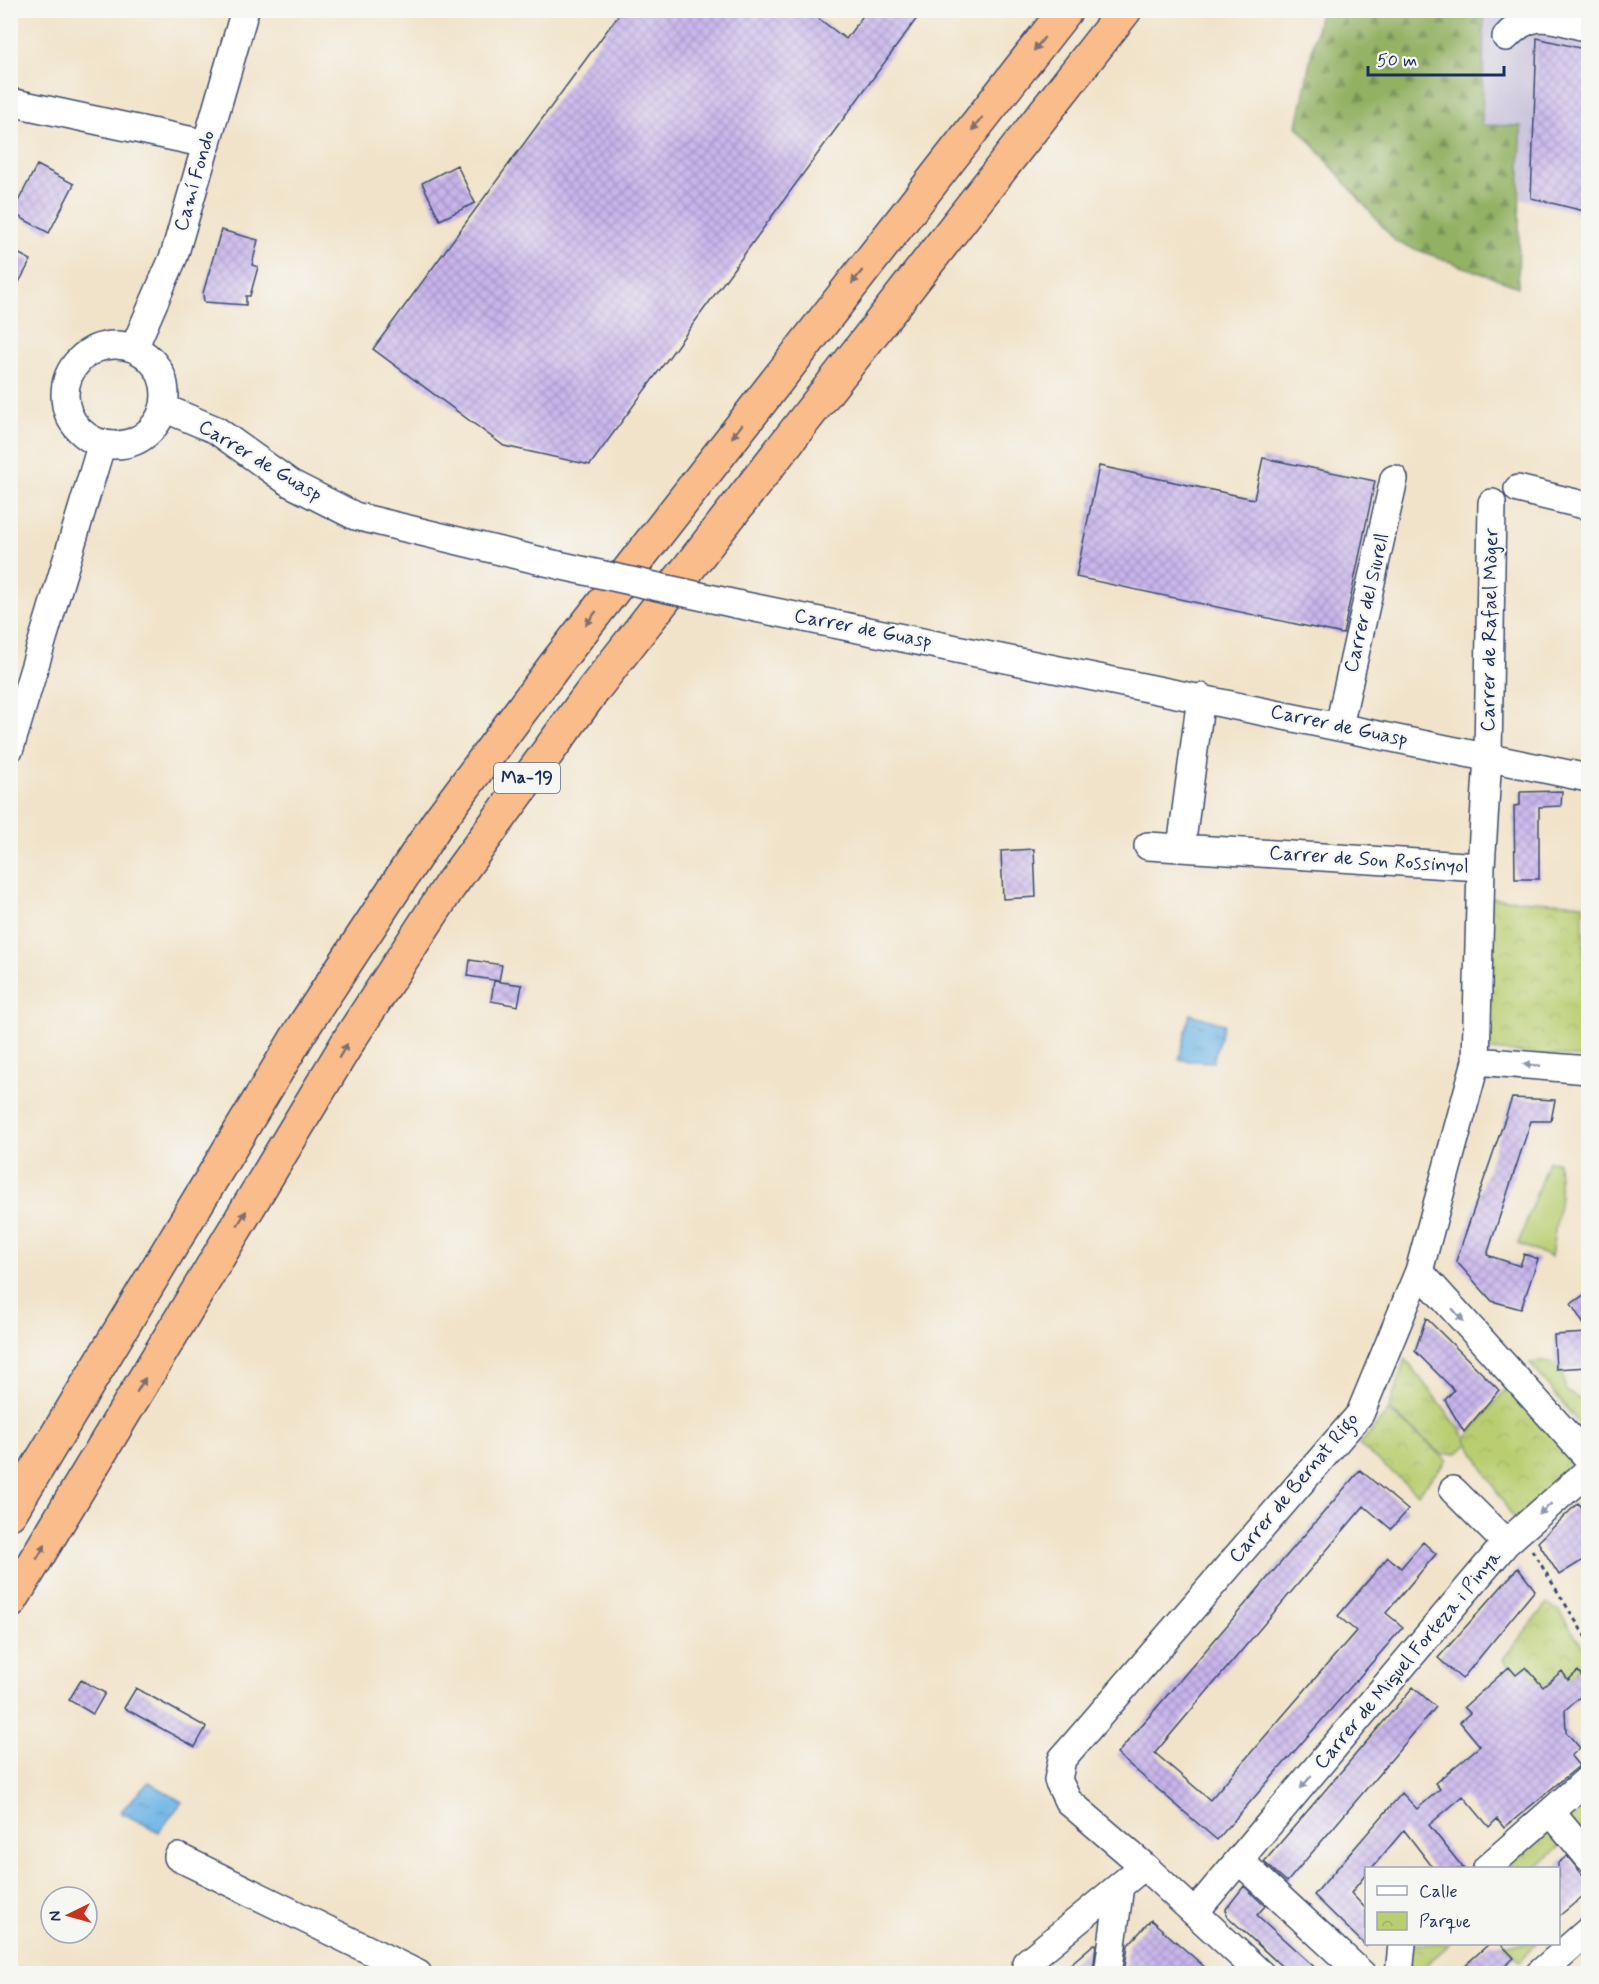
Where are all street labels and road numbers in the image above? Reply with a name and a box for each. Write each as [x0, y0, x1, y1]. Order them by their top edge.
street label: Camí Fondo [168, 128, 222, 234]
street label: Carrer de Guasp [193, 413, 327, 509]
street label: Carrer de Rafael Mòger [1475, 527, 1505, 732]
street label: Carrer del Siurell [1338, 531, 1396, 675]
street label: Carrer de Guasp [792, 602, 934, 656]
street label: Carrer de Guasp [1268, 698, 1410, 754]
road number: Ma-19 [494, 763, 560, 793]
street label: Carrer de Son Rossinyol [1268, 840, 1470, 880]
street label: Carrer de Bernat Rigo [1223, 1407, 1367, 1570]
street label: Carrer de Miquel Forteza i Pinya [1308, 1544, 1508, 1775]

